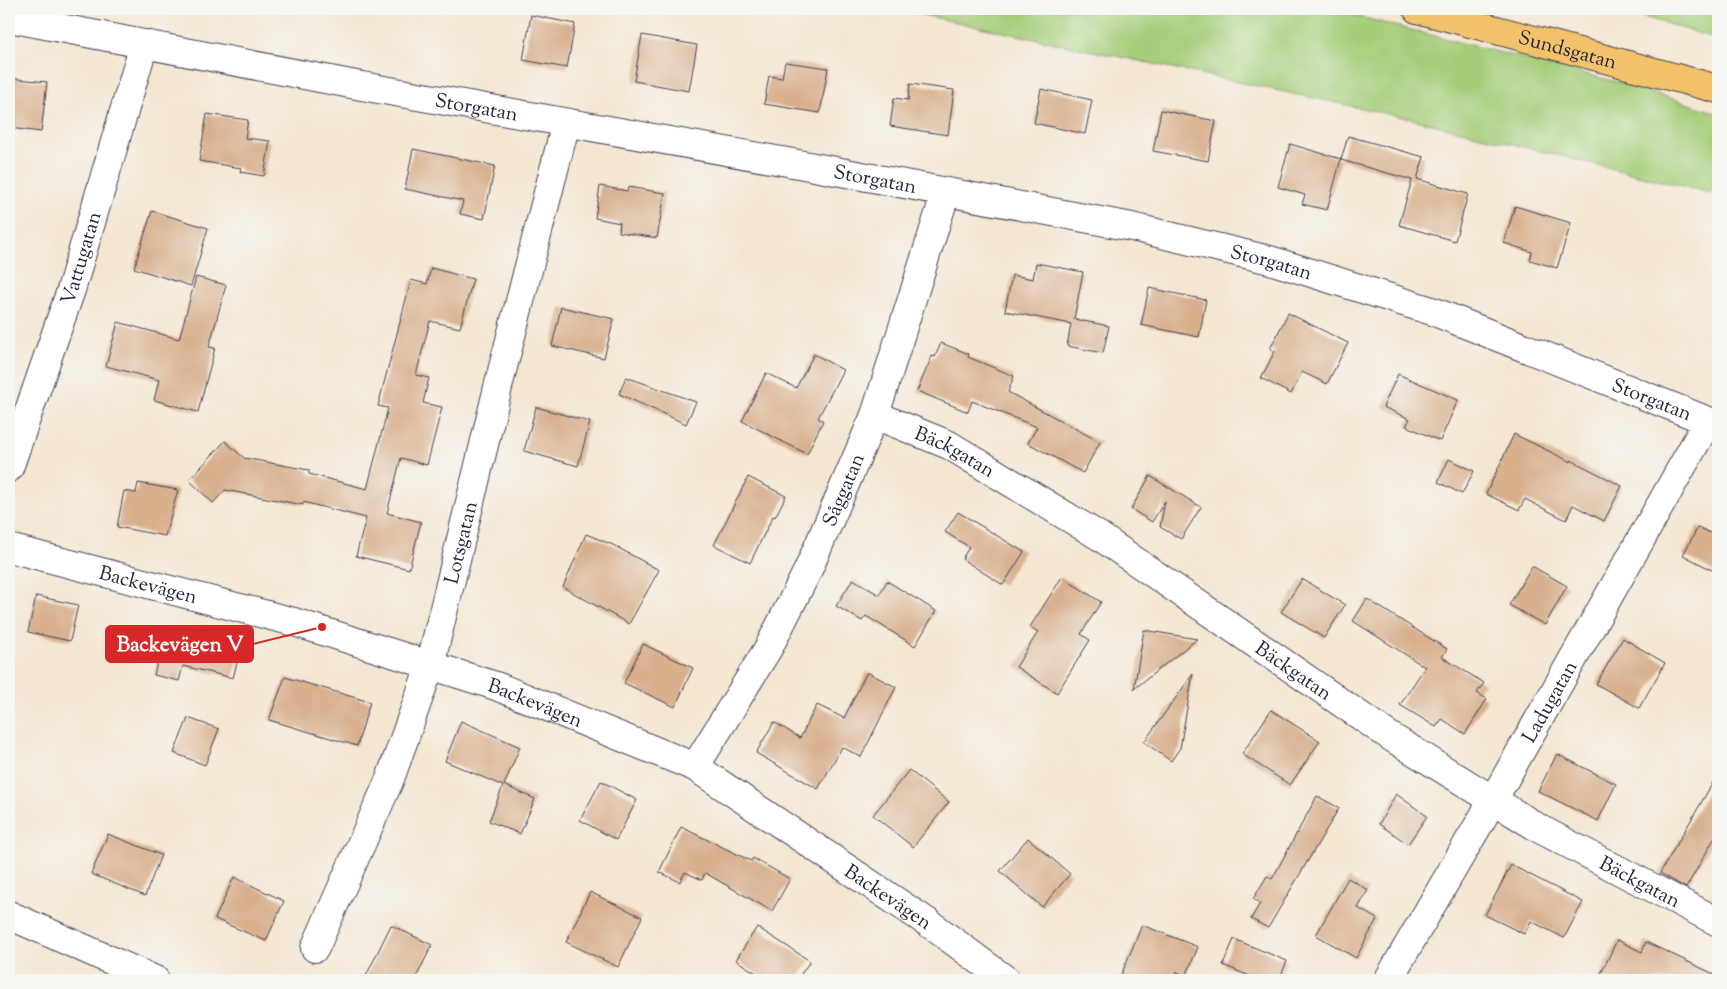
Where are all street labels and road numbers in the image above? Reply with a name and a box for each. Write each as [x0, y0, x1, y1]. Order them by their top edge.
street label: Sundsgatan [1515, 25, 1620, 79]
street label: Storgatan [432, 87, 520, 131]
street label: Storgatan [831, 159, 919, 203]
street label: Vattugatan [55, 208, 111, 309]
street label: Storgatan [1227, 239, 1316, 289]
street label: Storgatan [1607, 372, 1696, 430]
street label: Bäckgatan [910, 420, 1000, 487]
street label: Såggatan [816, 449, 874, 532]
street label: Lotsgatan [439, 498, 487, 587]
street label: Backevägen [96, 560, 200, 613]
street label: Bäckgatan [1248, 635, 1337, 709]
street label: Ladugatan [1516, 656, 1586, 749]
street label: Backevägen [484, 672, 587, 737]
street label: Bäckgatan [1593, 850, 1685, 917]
street label: Backevägen [837, 858, 937, 938]

